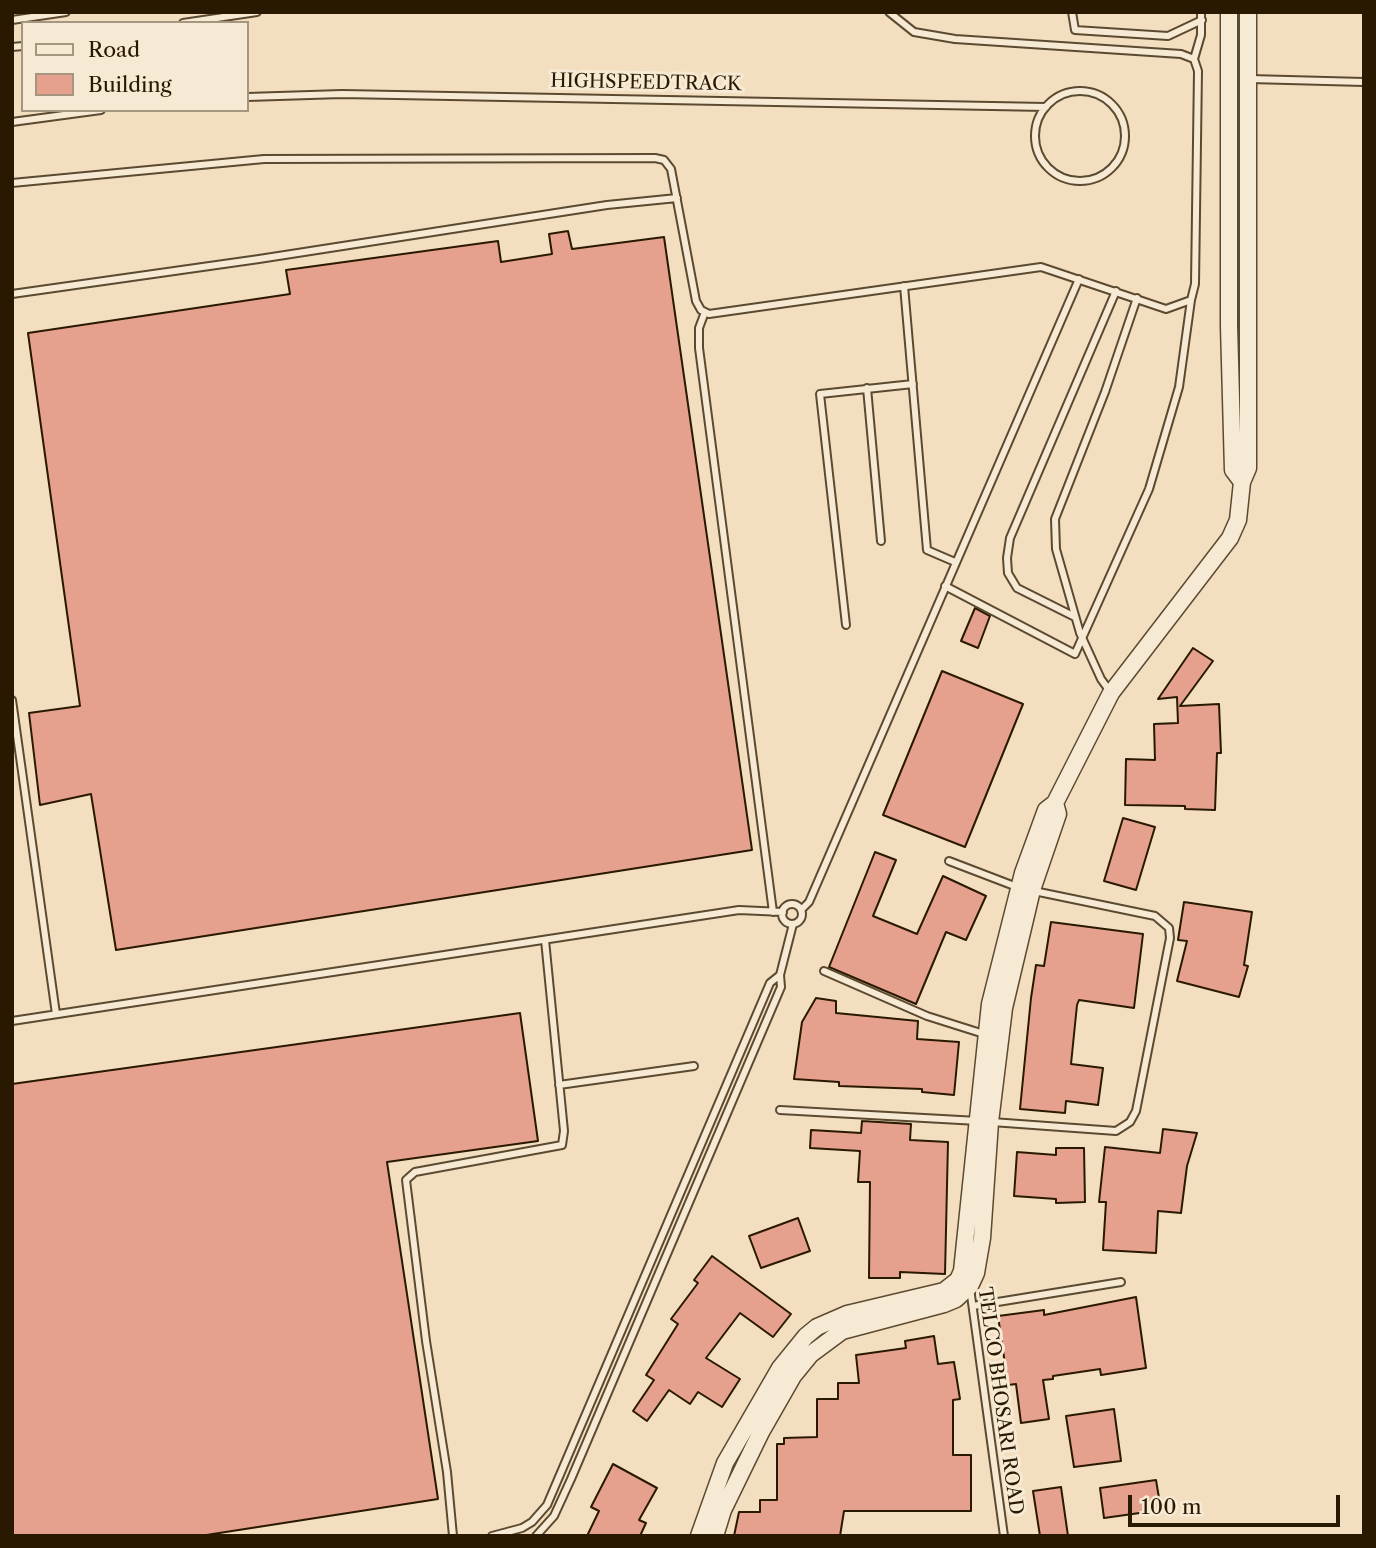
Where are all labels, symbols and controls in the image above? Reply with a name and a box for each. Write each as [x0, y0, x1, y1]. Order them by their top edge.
legend [21, 21, 248, 112]
text: Road [88, 37, 140, 62]
street label: HIGHSPEEDTRACK [550, 70, 742, 96]
text: Building [88, 72, 172, 97]
street label: TELCO BHOSARI ROAD [973, 1286, 1027, 1516]
scale bar [1131, 1482, 1343, 1526]
text: 100 m [1141, 1494, 1202, 1519]

